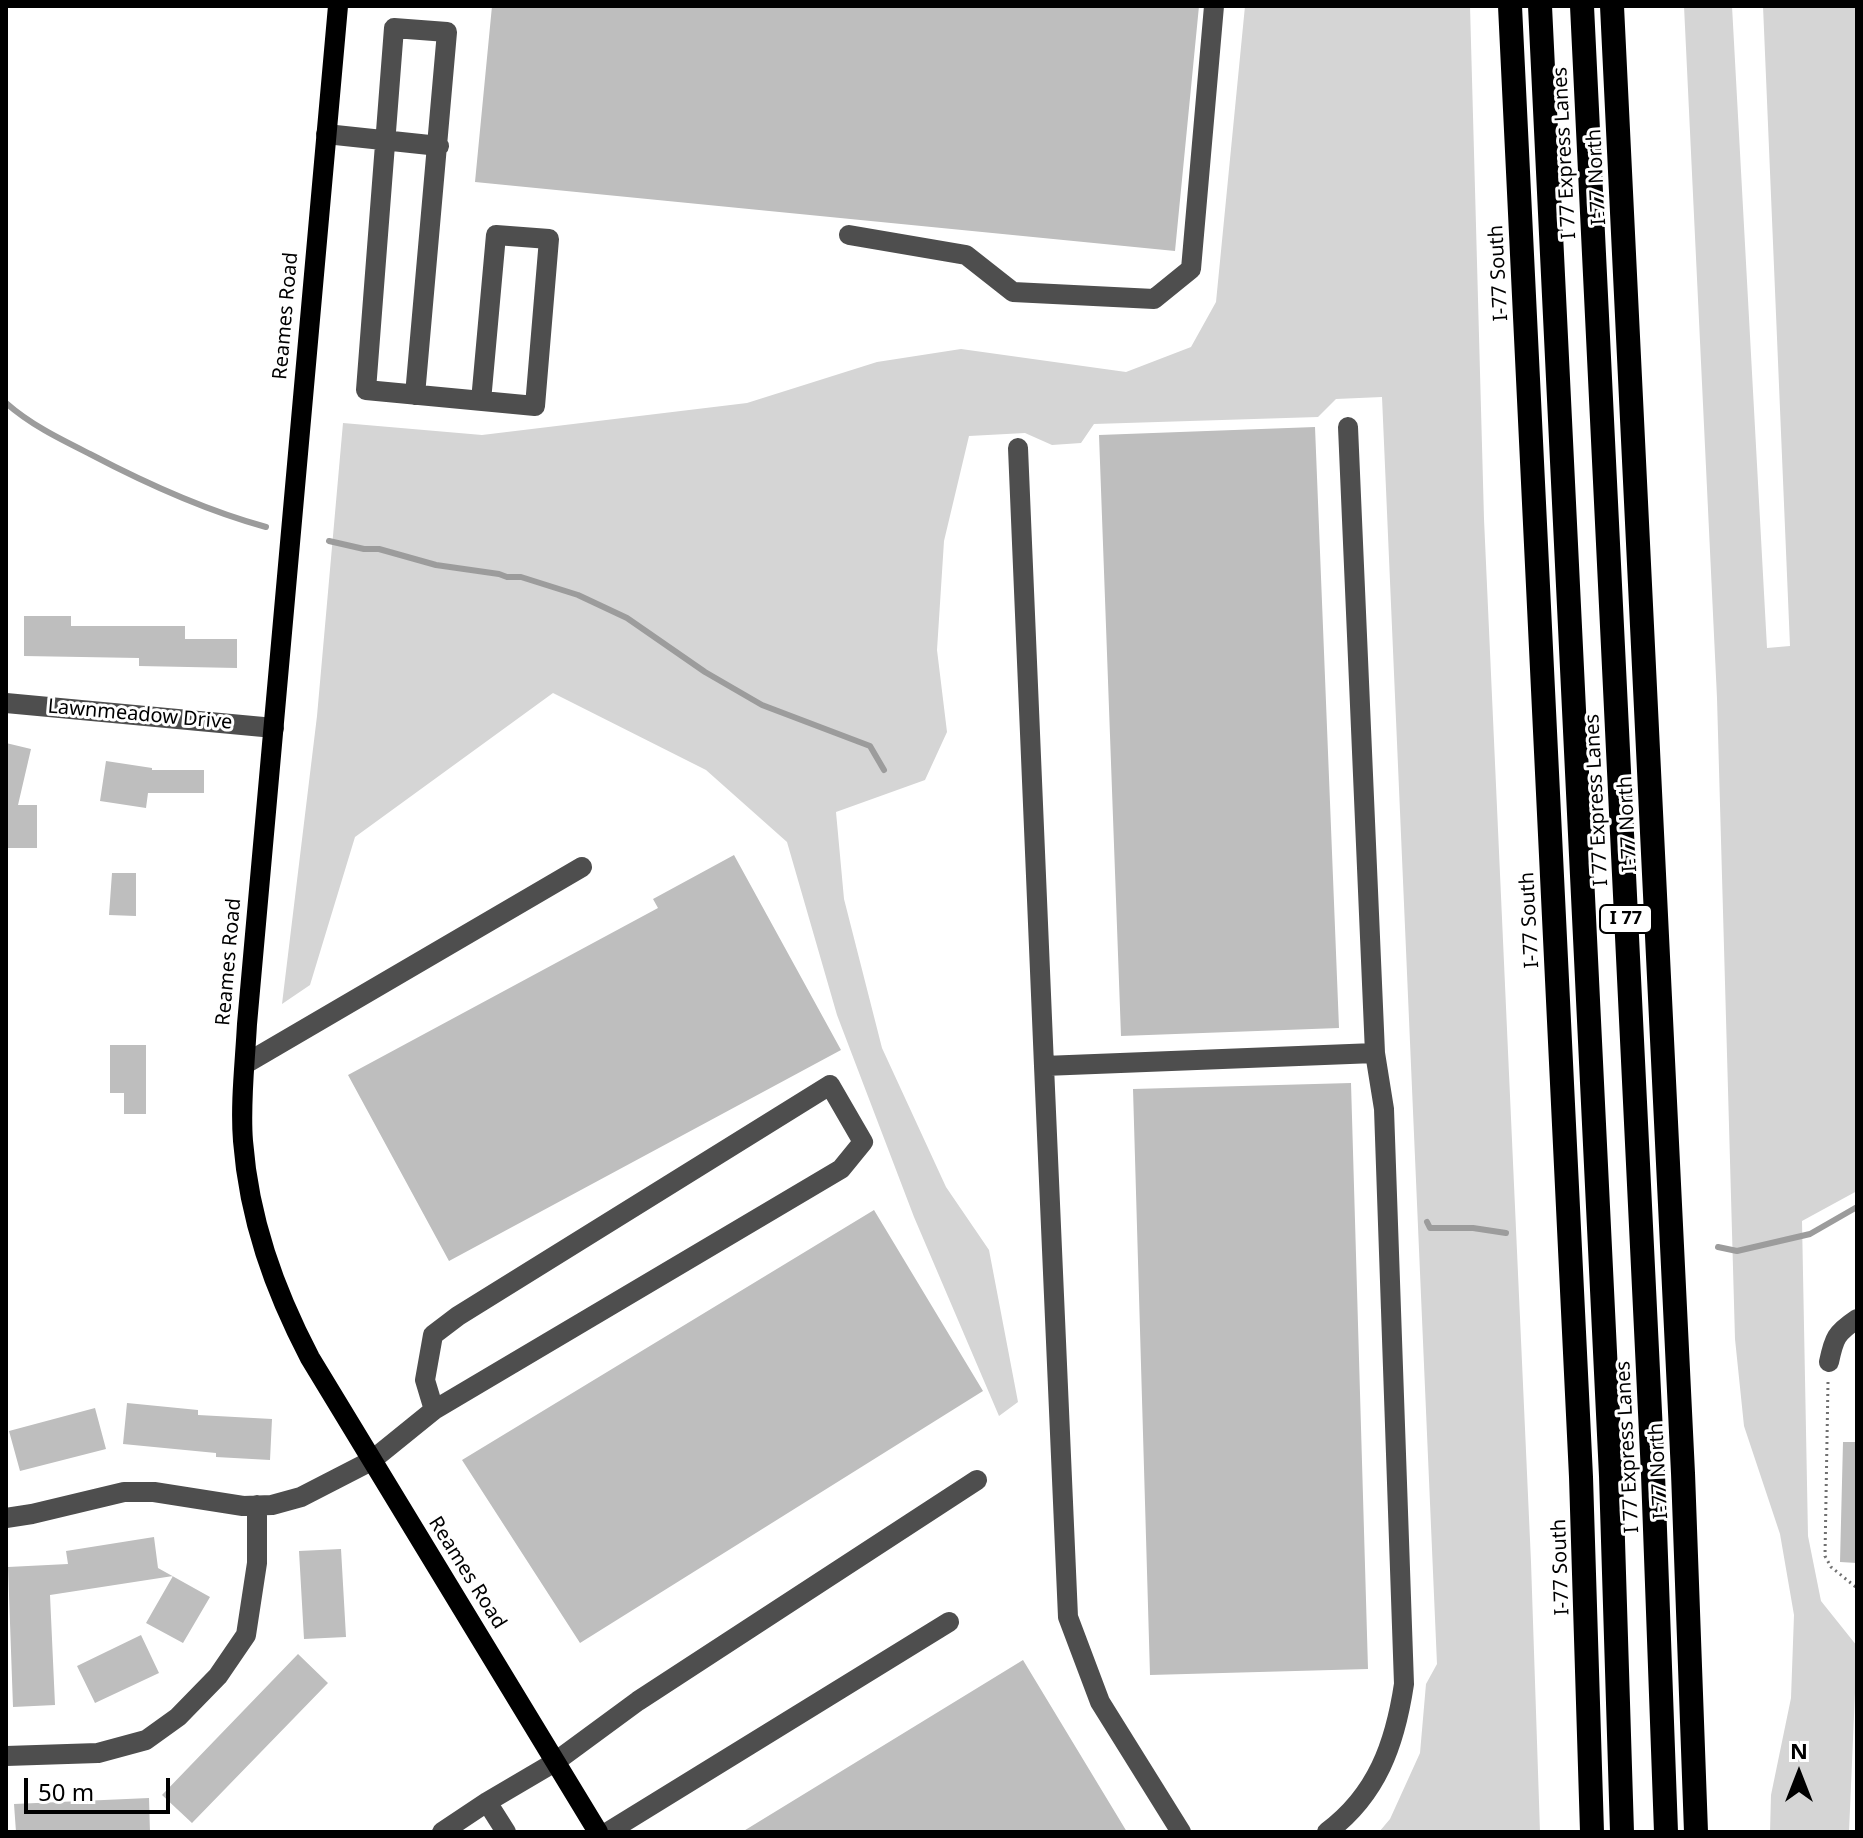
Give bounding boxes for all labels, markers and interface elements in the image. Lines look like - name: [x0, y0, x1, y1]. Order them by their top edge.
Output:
- street label: I 77 Express Lanes: [1549, 66, 1581, 240]
- street label: I-77 North: [1582, 128, 1612, 226]
- street label: I-77 South: [1484, 224, 1514, 322]
- street label: Reames Road: [268, 251, 304, 381]
- street label: Lawnmeadow Drive: [47, 695, 233, 735]
- street label: I 77 Express Lanes: [1581, 713, 1613, 887]
- street label: I-77 North: [1613, 775, 1643, 873]
- street label: I-77 South: [1515, 871, 1545, 969]
- street label: Reames Road: [211, 897, 247, 1027]
- road number: I 77: [1600, 905, 1652, 933]
- street label: I 77 Express Lanes: [1612, 1360, 1644, 1534]
- street label: I-77 North: [1644, 1422, 1674, 1520]
- street label: Reames Road: [423, 1512, 511, 1634]
- street label: I-77 South: [1547, 1518, 1575, 1616]
- north arrow: [1759, 1734, 1839, 1814]
- text: N: [1790, 1735, 1808, 1765]
- scale bar: [28, 1762, 174, 1812]
- text: 50 m: [38, 1775, 94, 1808]

